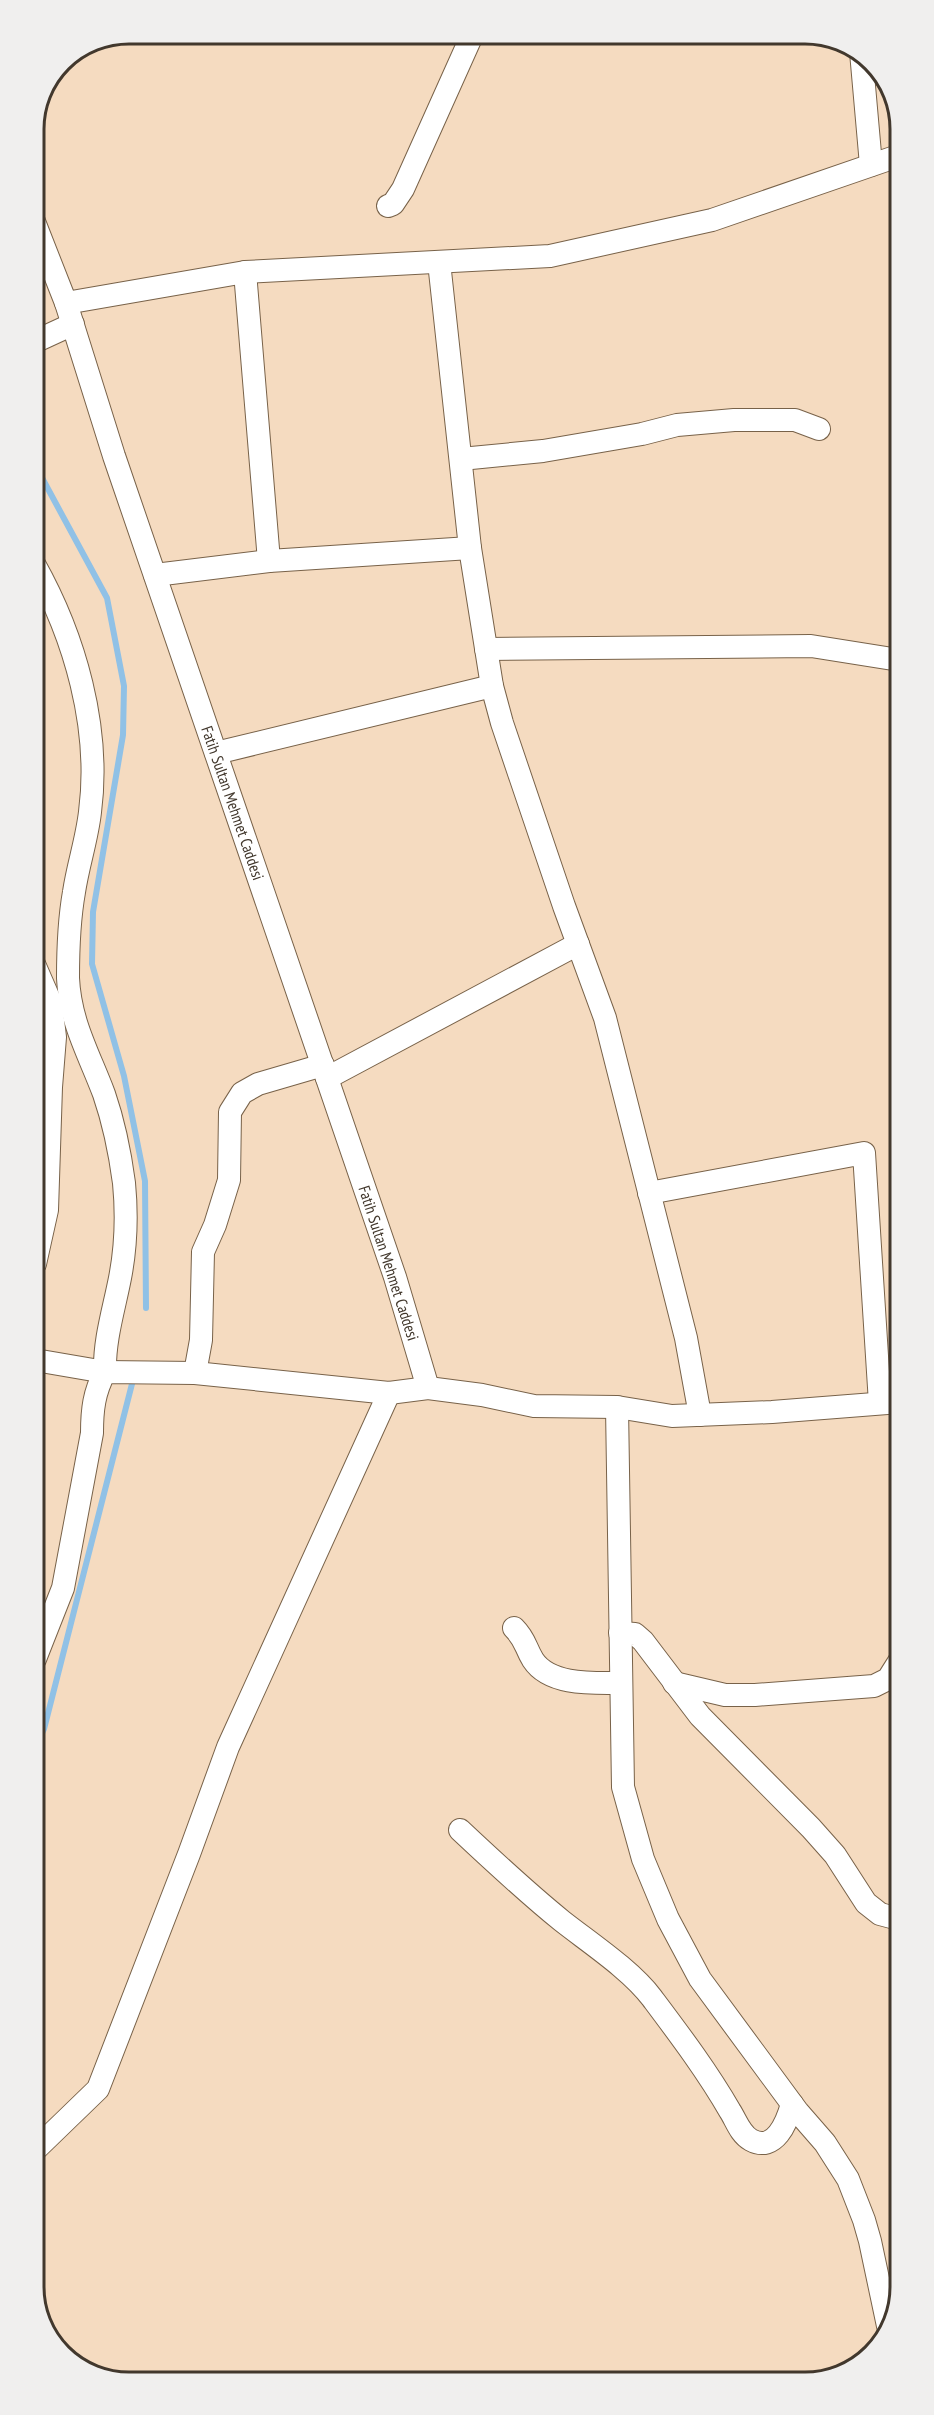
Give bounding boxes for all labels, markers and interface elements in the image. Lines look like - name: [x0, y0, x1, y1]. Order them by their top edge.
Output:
- street label: Fatih Sultan Mehmet Caddesi: [197, 723, 269, 883]
- street label: Fatih Sultan Mehmet Caddesi: [355, 1183, 423, 1343]

